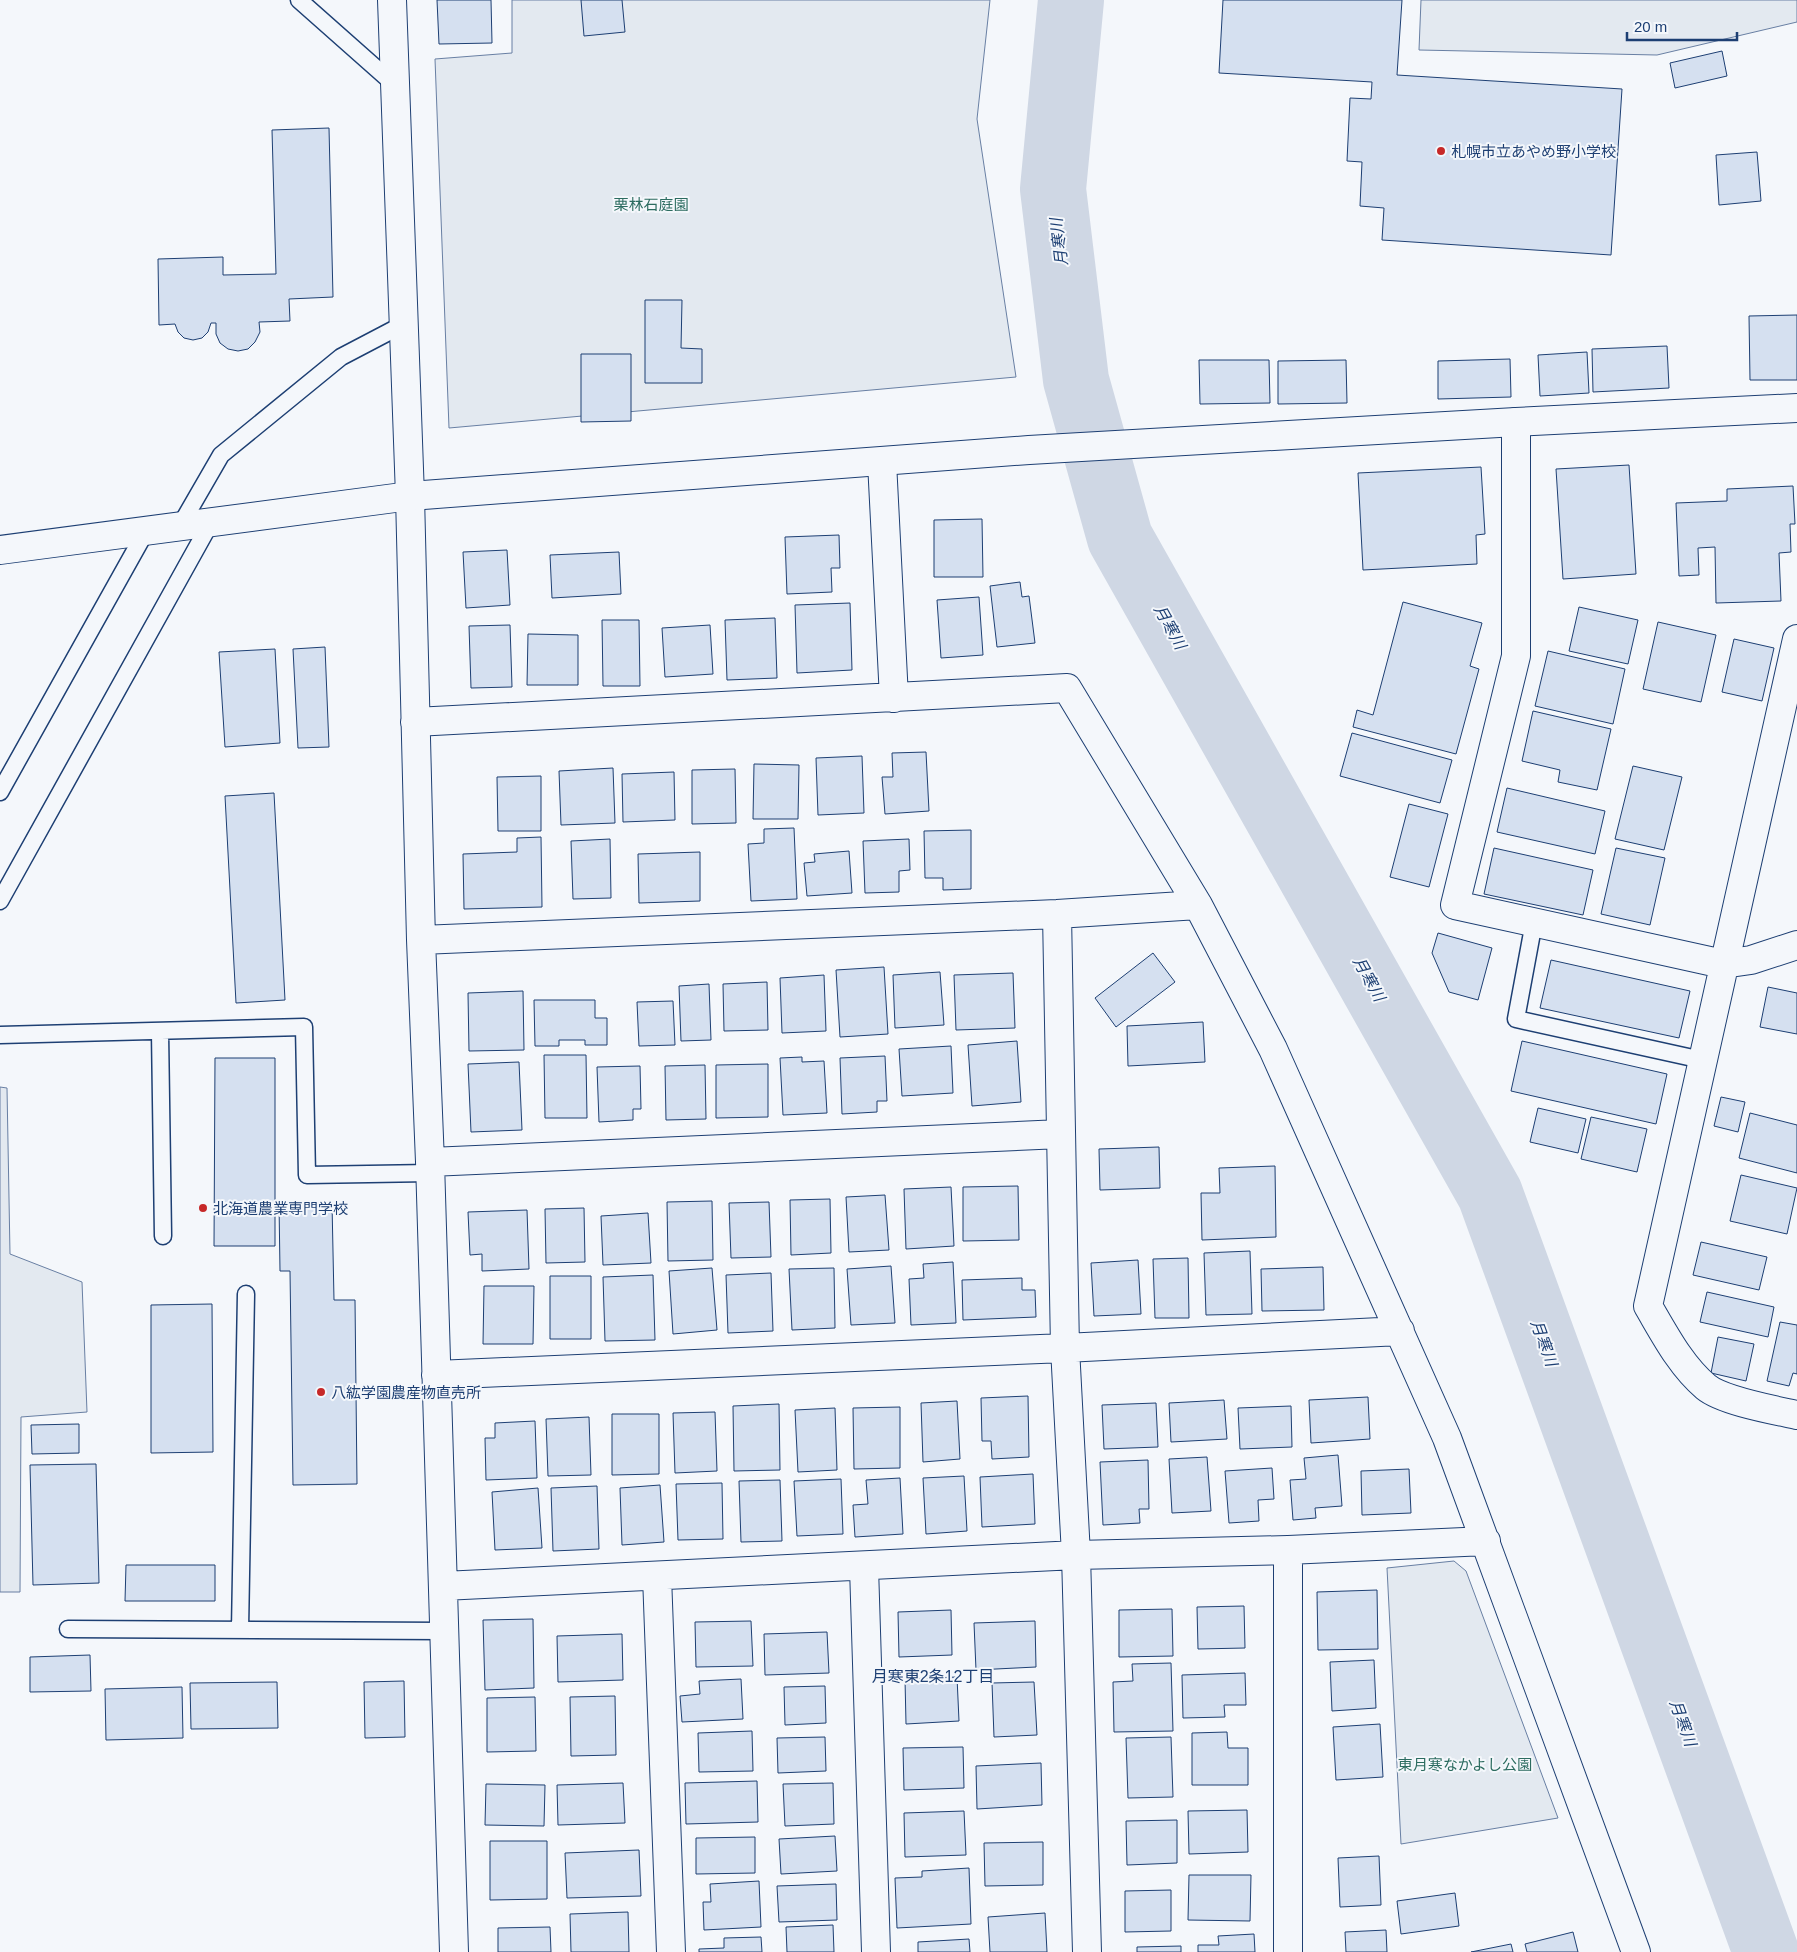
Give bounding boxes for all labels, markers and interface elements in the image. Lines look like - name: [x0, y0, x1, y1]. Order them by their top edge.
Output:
- scale bar: [1627, 10, 1737, 42]
- text: 20 m: [1634, 18, 1667, 35]
- place label: 札幌市立あやめ野小学校: [1451, 143, 1616, 160]
- marker: 札幌市立あやめ野小学校: [1435, 145, 1447, 157]
- park label: 栗林石庭園: [613, 196, 689, 213]
- water label: 月寒川: [1047, 215, 1070, 267]
- water label: 月寒川: [1151, 602, 1190, 654]
- water label: 月寒川: [1350, 954, 1389, 1006]
- place label: 北海道農業専門学校: [213, 1200, 348, 1217]
- marker: 北海道農業専門学校: [197, 1202, 209, 1214]
- water label: 月寒川: [1528, 1318, 1561, 1370]
- place label: 八紘学園農産物直売所: [331, 1384, 481, 1401]
- marker: 八紘学園農産物直売所: [315, 1386, 327, 1398]
- district label: 月寒東2条12丁目: [872, 1668, 994, 1685]
- water label: 月寒川: [1667, 1698, 1700, 1750]
- park label: 東月寒なかよし公園: [1398, 1756, 1532, 1773]

